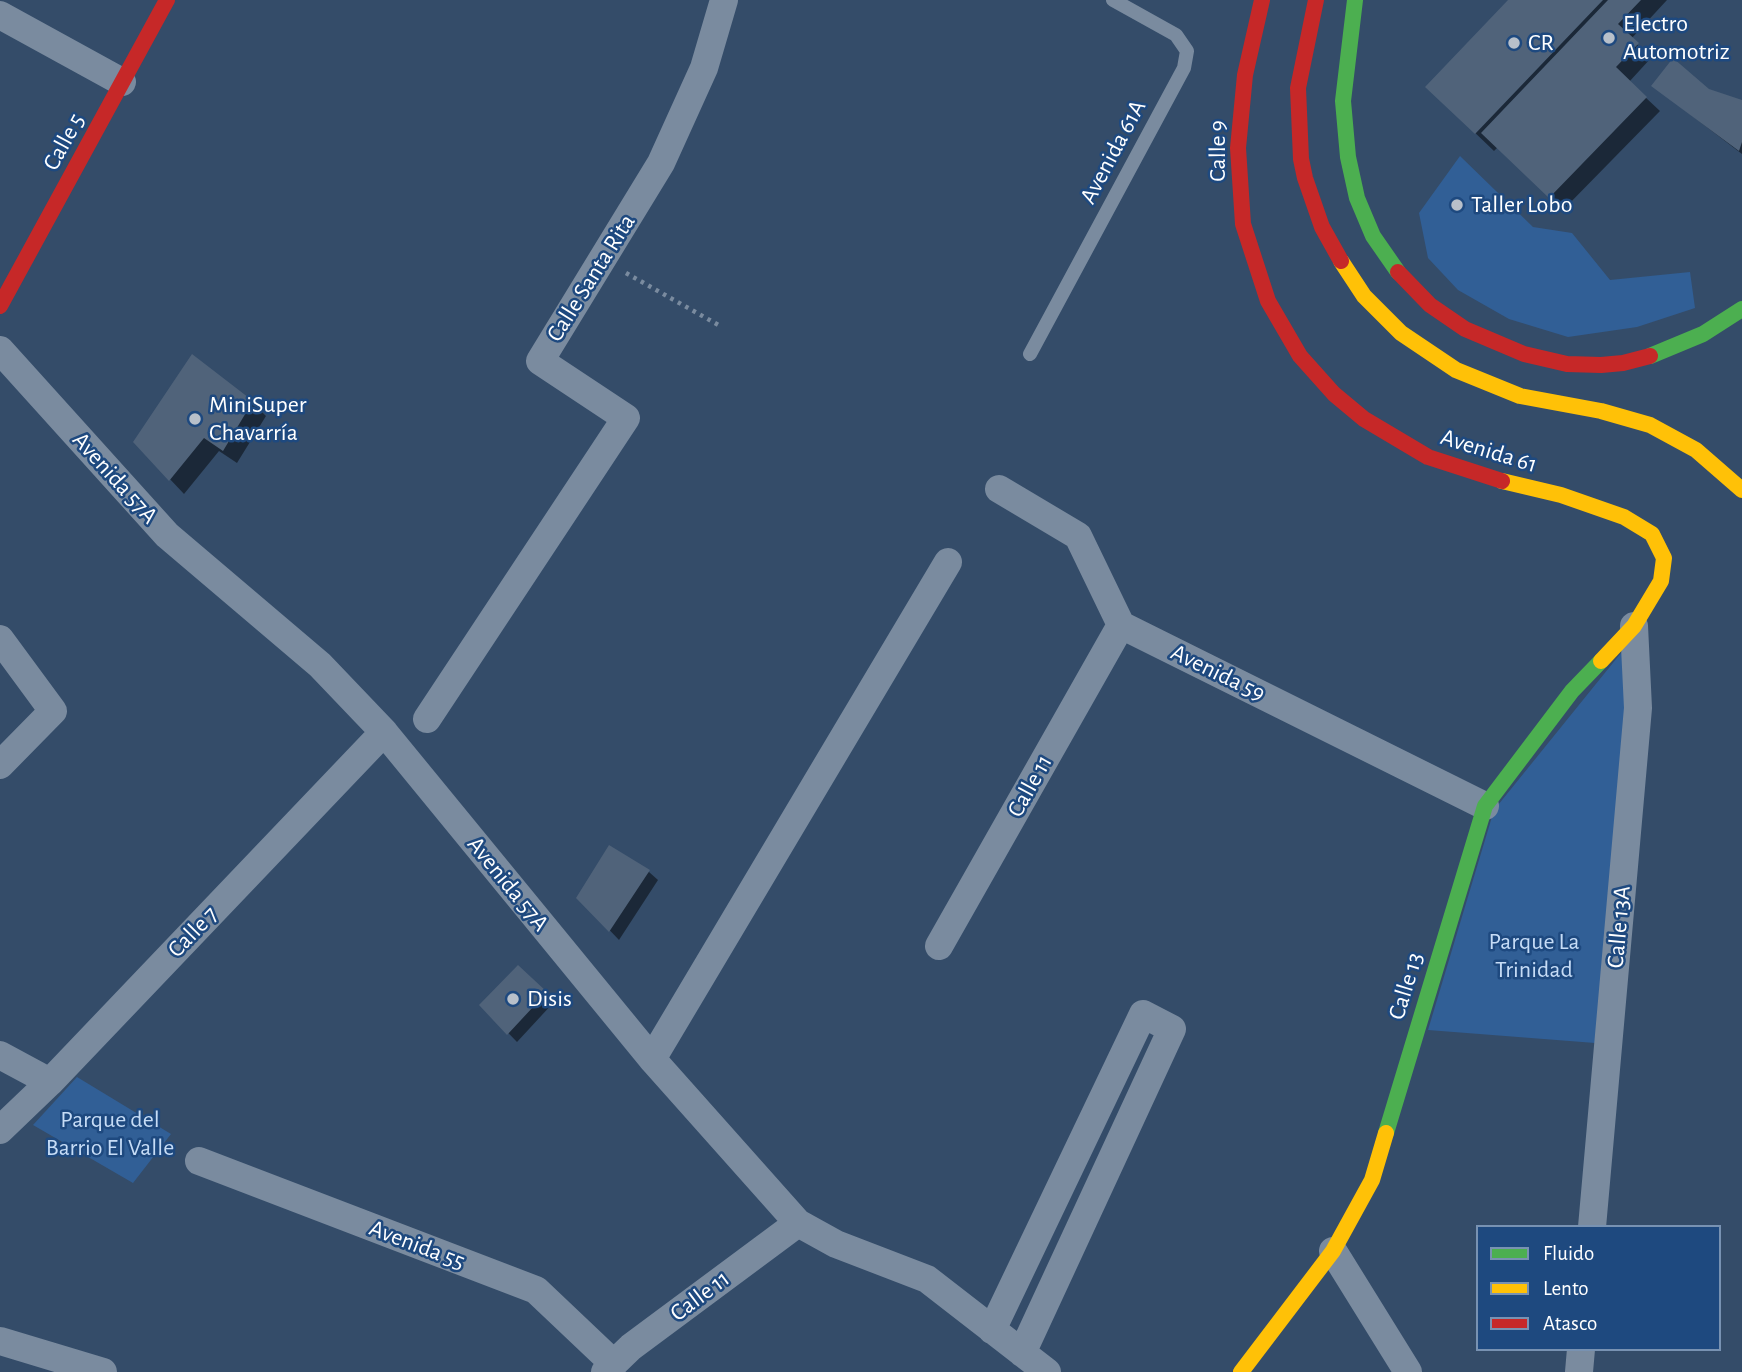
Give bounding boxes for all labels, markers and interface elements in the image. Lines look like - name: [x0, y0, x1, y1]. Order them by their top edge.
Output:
- place label: Electro Automotriz: [1623, 10, 1730, 66]
- place label: CR: [1528, 29, 1554, 57]
- marker: Electro Automotriz: [1601, 30, 1617, 46]
- marker: CR: [1506, 35, 1522, 51]
- street label: Avenida 61A: [1074, 95, 1152, 209]
- street label: Calle 5: [37, 109, 91, 175]
- street label: Calle 9: [1204, 120, 1232, 182]
- place label: Taller Lobo: [1471, 191, 1572, 219]
- marker: Taller Lobo: [1449, 197, 1465, 213]
- street label: Calle Santa Rita: [540, 209, 642, 347]
- place label: MiniSuper Chavarría: [209, 391, 307, 447]
- marker: MiniSuper Chavarría: [187, 411, 203, 427]
- street label: Avenida 61: [1437, 423, 1541, 479]
- street label: Avenida 57A: [66, 426, 164, 530]
- street label: Avenida 59: [1166, 638, 1270, 708]
- street label: Calle 11: [1001, 750, 1059, 822]
- street label: Avenida 57A: [461, 831, 555, 937]
- street label: Calle 13A: [1601, 885, 1637, 969]
- street label: Calle 7: [162, 900, 224, 964]
- park label: Parque La Trinidad: [1489, 928, 1579, 984]
- street label: Calle 13: [1382, 949, 1430, 1023]
- place label: Disis: [527, 985, 572, 1013]
- marker: Disis: [505, 991, 521, 1007]
- park label: Parque del Barrio El Valle: [46, 1106, 174, 1162]
- street label: Avenida 55: [365, 1214, 469, 1276]
- legend: [1476, 1225, 1721, 1351]
- text: Fluido: [1543, 1243, 1594, 1264]
- street label: Calle 11: [665, 1264, 735, 1328]
- text: Lento: [1543, 1278, 1589, 1299]
- text: Atasco: [1543, 1313, 1597, 1334]

